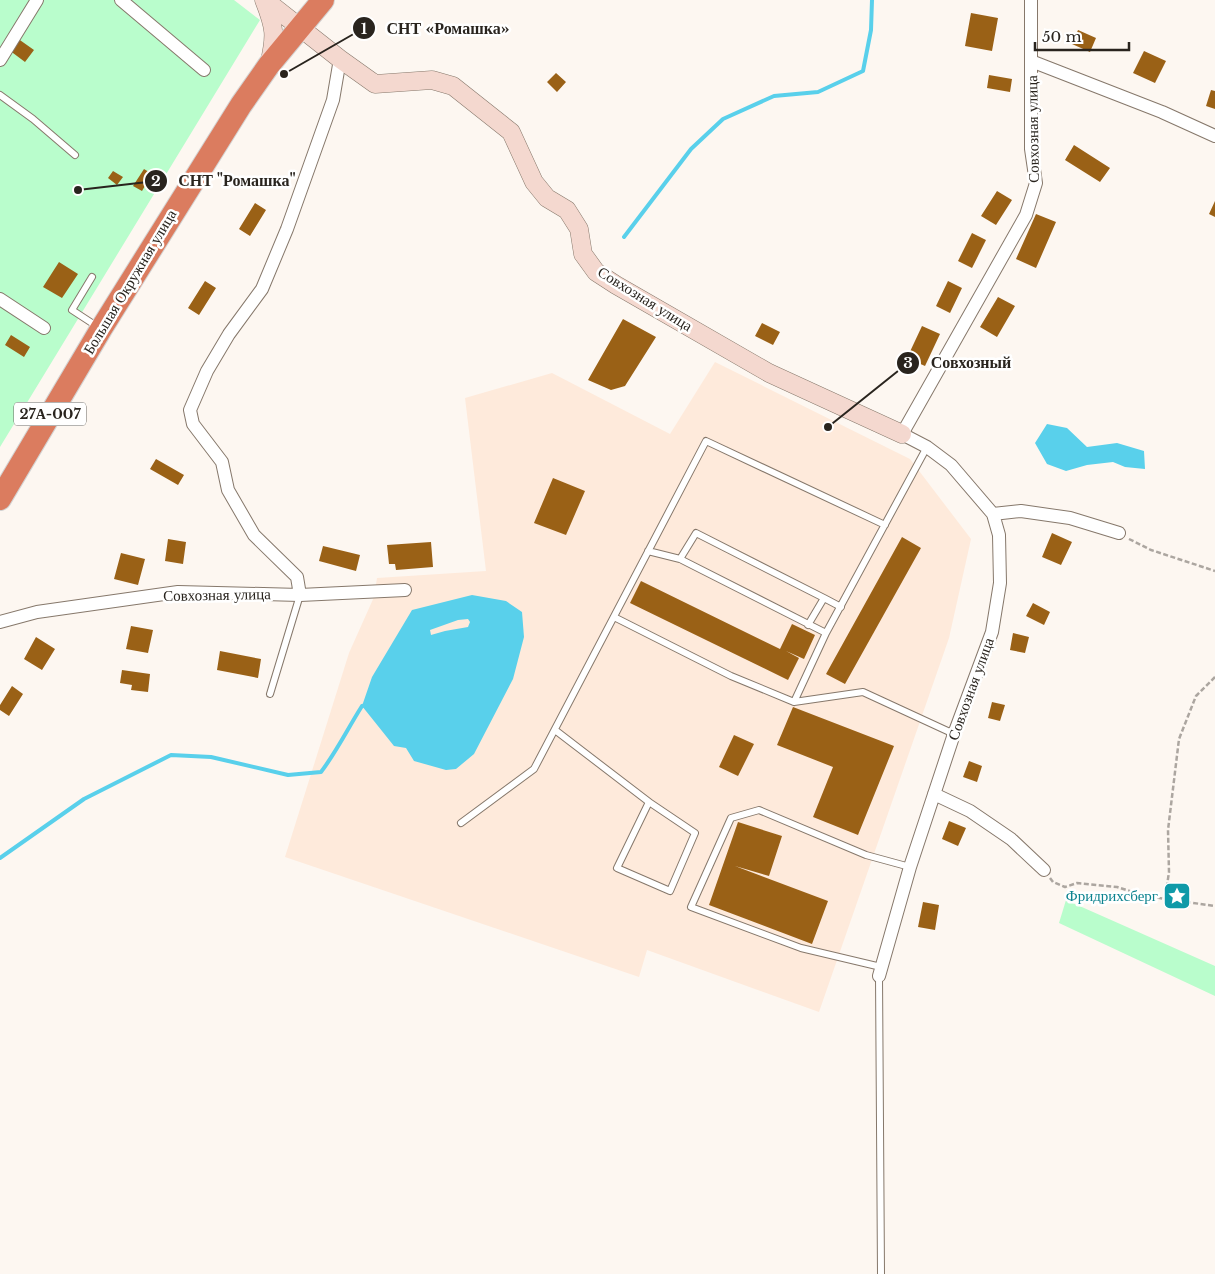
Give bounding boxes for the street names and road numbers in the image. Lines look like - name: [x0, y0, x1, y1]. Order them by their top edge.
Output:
- street label: Совхозная улица: [1022, 75, 1043, 183]
- street label: Большая Окружная улица: [79, 206, 181, 358]
- street label: Совхозная улица: [594, 262, 696, 335]
- road number: 27А-007: [14, 402, 86, 426]
- street label: Совхозная улица: [163, 584, 271, 605]
- street label: Совхозная улица: [943, 635, 998, 743]

